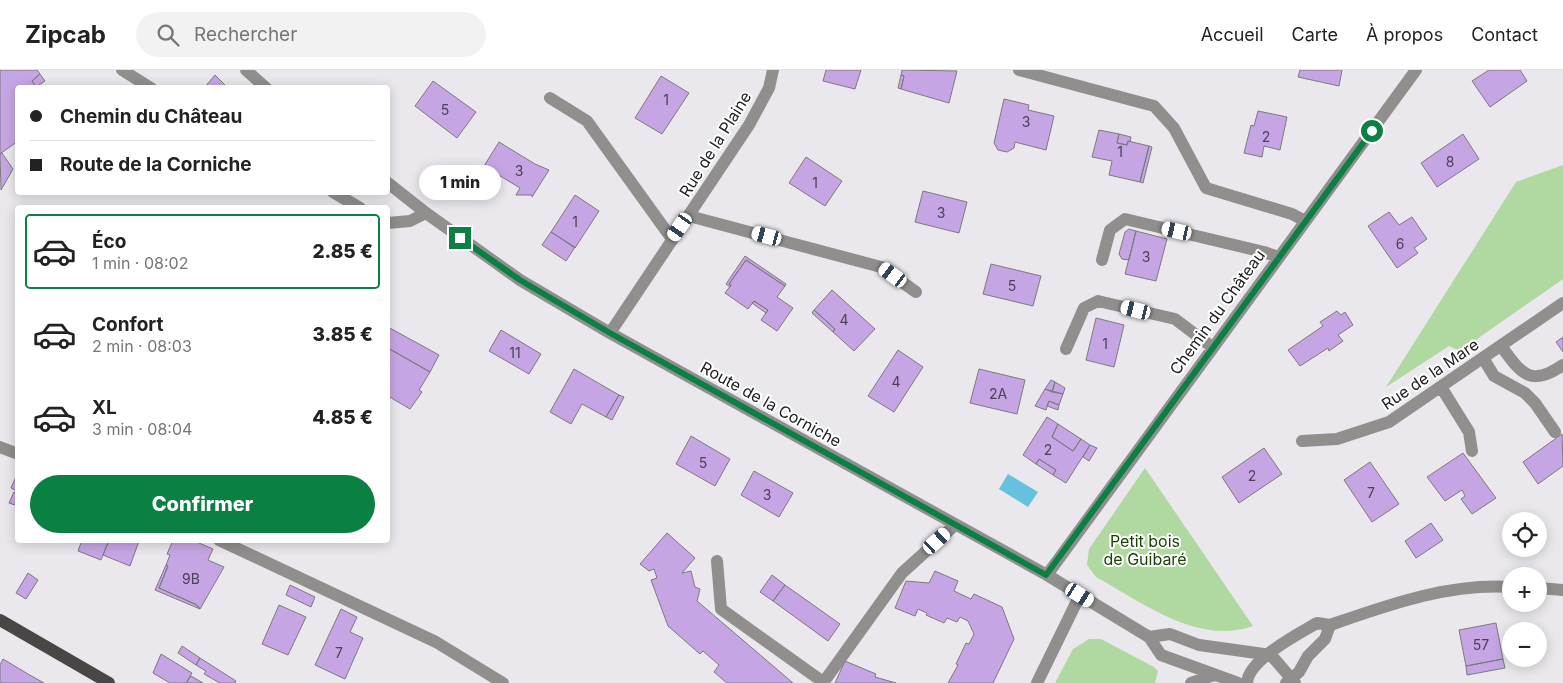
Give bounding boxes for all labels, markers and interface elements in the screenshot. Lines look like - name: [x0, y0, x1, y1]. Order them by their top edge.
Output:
- search box: [136, 12, 486, 57]
- text: Zipcab: [25, 20, 106, 49]
- icon: search: [154, 21, 182, 49]
- text: Rechercher: [194, 23, 297, 46]
- text: Accueil: [1201, 24, 1264, 45]
- text: Carte: [1292, 24, 1338, 45]
- text: À propos: [1366, 24, 1443, 45]
- text: Contact: [1471, 24, 1538, 45]
- street label: Rue de la Plaine: [675, 88, 755, 200]
- house number: 1: [663, 91, 669, 108]
- house number: 5: [441, 101, 449, 118]
- text: Chemin du Château: [60, 105, 242, 128]
- house number: 3: [1022, 113, 1030, 130]
- route start: [1361, 120, 1383, 142]
- house number: 2: [1262, 128, 1270, 145]
- house number: 1: [1117, 143, 1123, 160]
- text: Route de la Corniche: [60, 153, 252, 176]
- house number: 8: [1446, 153, 1454, 170]
- house number: 3: [515, 162, 523, 179]
- callout: 1 min: [419, 166, 501, 200]
- text: 1 min: [440, 172, 480, 192]
- house number: 1: [812, 174, 818, 191]
- house number: 3: [937, 204, 945, 221]
- car: [665, 210, 694, 244]
- house number: 1: [572, 213, 578, 230]
- car: [1160, 220, 1193, 242]
- car: [750, 225, 783, 247]
- route end: [449, 227, 471, 249]
- icon: car: [32, 229, 77, 274]
- text: Éco: [92, 230, 126, 253]
- house number: 6: [1396, 235, 1404, 252]
- text: 2.85 €: [312, 240, 373, 263]
- street label: Chemin du Château: [1165, 246, 1269, 378]
- house number: 3: [1142, 248, 1150, 265]
- text: 1 min · 08:02: [92, 253, 188, 273]
- car: [876, 260, 909, 290]
- house number: 5: [1008, 277, 1016, 294]
- car: [1119, 299, 1152, 321]
- house number: 4: [839, 311, 849, 328]
- icon: car: [32, 312, 77, 357]
- text: Confort: [92, 313, 163, 336]
- text: 3.85 €: [312, 323, 373, 346]
- street label: Rue de la Mare: [1378, 334, 1482, 414]
- house number: 1: [1102, 335, 1108, 352]
- text: 2 min · 08:03: [92, 336, 192, 356]
- house number: 11: [509, 344, 521, 361]
- street label: Route de la Corniche: [697, 357, 845, 451]
- house number: 4: [891, 373, 901, 390]
- house number: 2A: [989, 385, 1007, 402]
- icon: car: [32, 395, 77, 440]
- text: XL: [92, 396, 117, 419]
- text: 4.85 €: [312, 406, 373, 429]
- text: 3 min · 08:04: [92, 419, 192, 439]
- house number: 2: [1044, 441, 1052, 458]
- house number: 5: [699, 454, 707, 471]
- house number: 2: [1248, 467, 1256, 484]
- button: Confirmer: [30, 475, 375, 533]
- house number: 7: [1367, 484, 1375, 501]
- house number: 3: [763, 486, 771, 503]
- map controls: [1502, 512, 1547, 667]
- button: locate: [1502, 512, 1547, 557]
- car: [920, 525, 953, 557]
- park label: Petit bois de Guibaré: [1104, 531, 1186, 569]
- button: +: [1502, 567, 1547, 612]
- house number: 9B: [182, 570, 200, 587]
- car: [1063, 581, 1096, 609]
- button: −: [1502, 622, 1547, 667]
- house number: 57: [1473, 636, 1489, 653]
- house number: 7: [335, 644, 343, 661]

